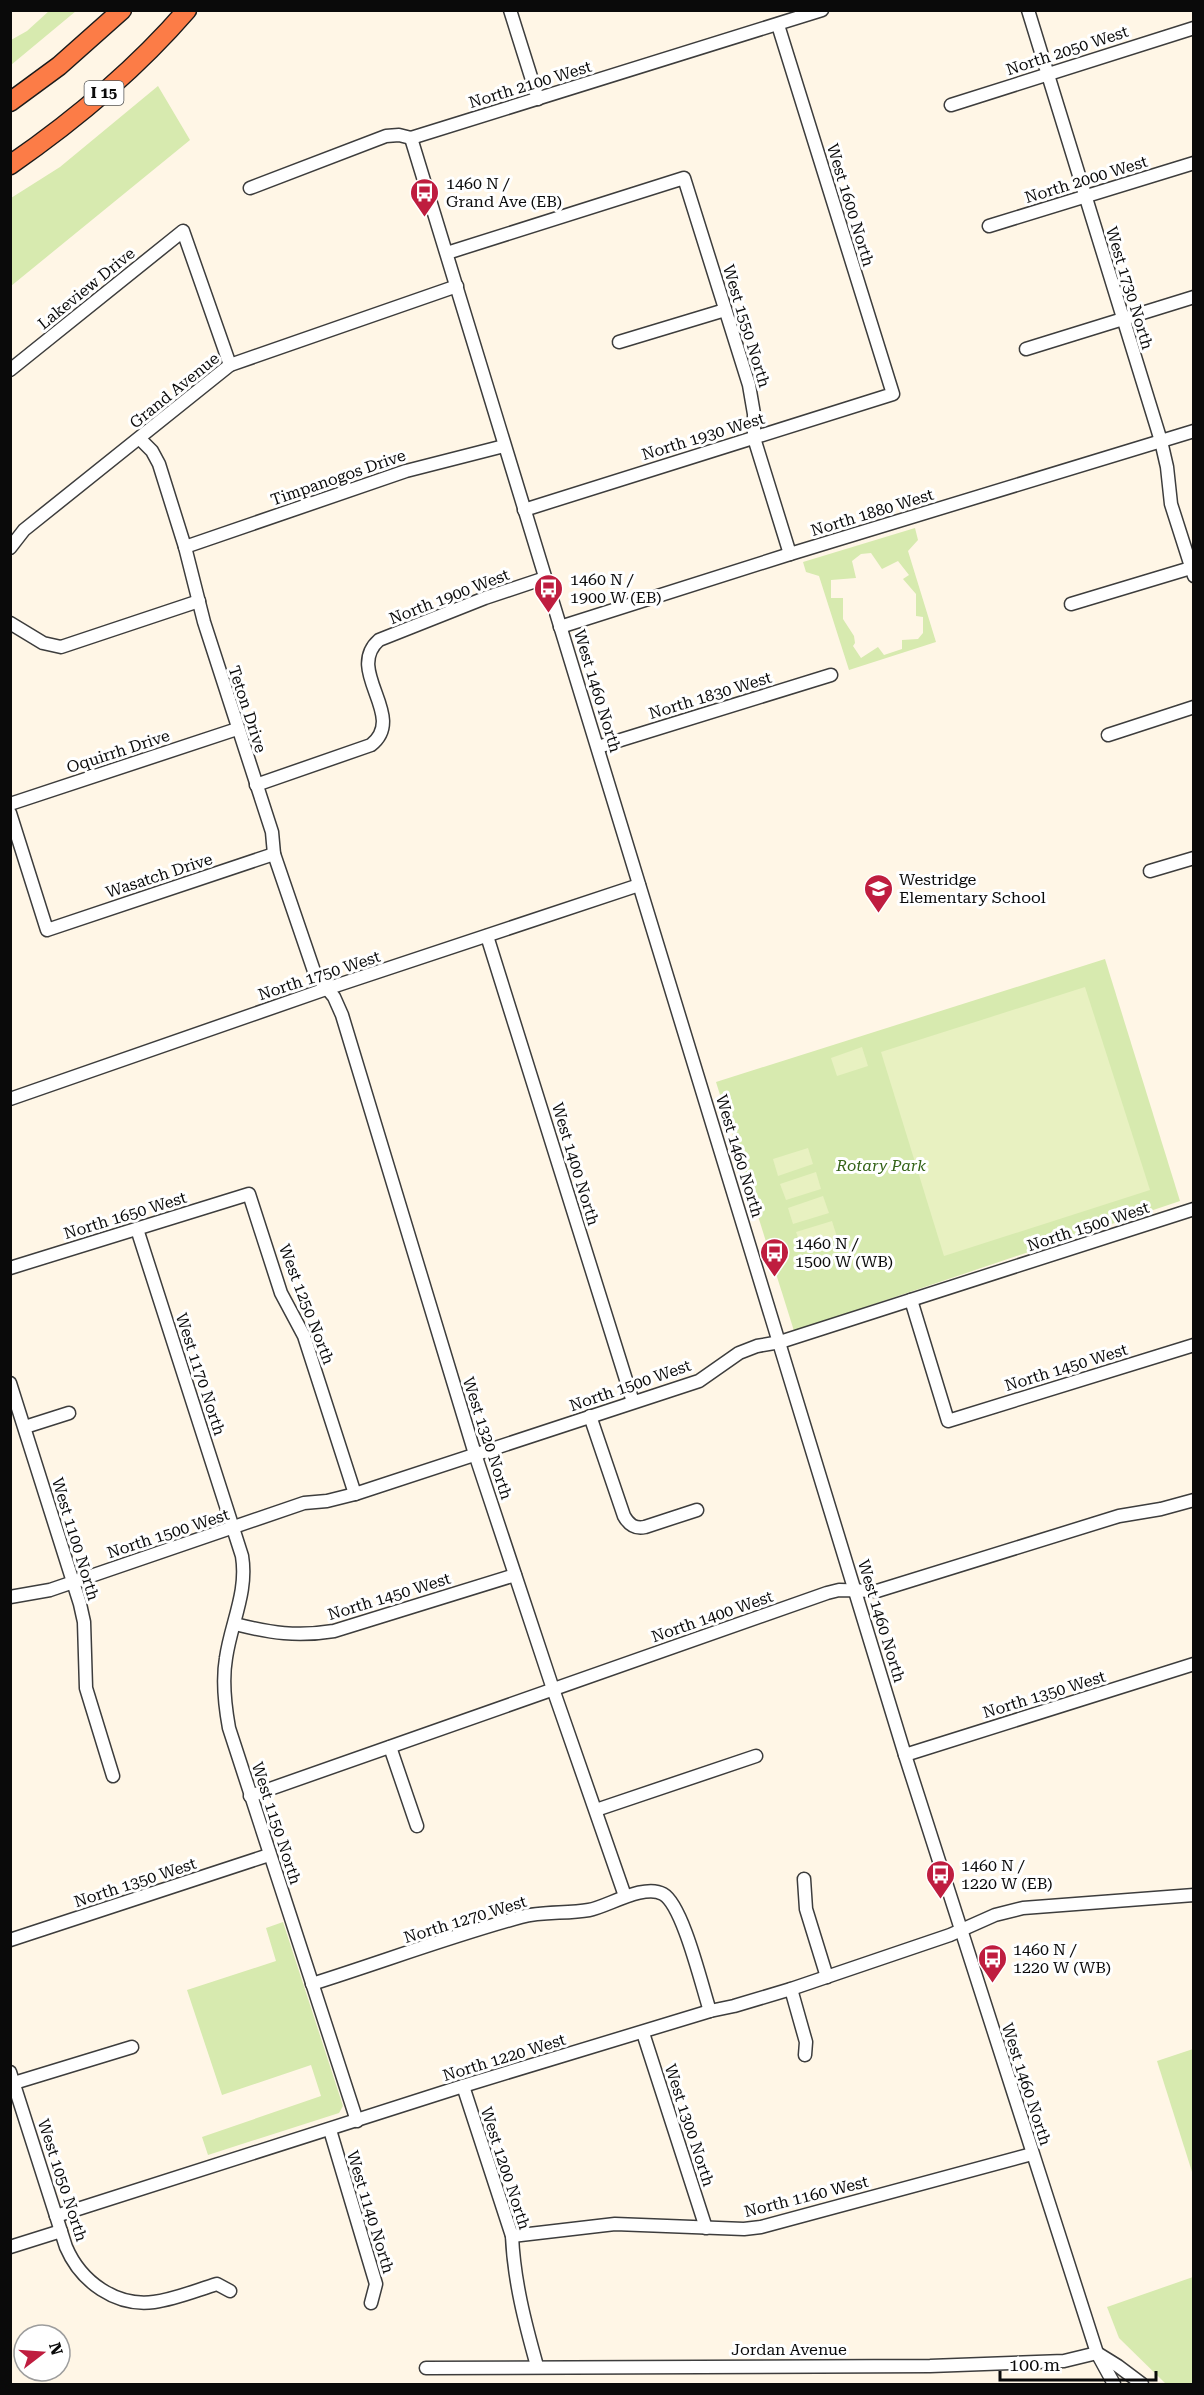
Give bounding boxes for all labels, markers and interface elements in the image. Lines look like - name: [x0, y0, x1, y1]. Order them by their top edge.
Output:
- street label: North 2050 West: [1004, 22, 1131, 79]
- street label: North 2100 West: [466, 57, 594, 112]
- road number: I 15: [84, 81, 124, 105]
- street label: West 1600 North: [823, 141, 878, 269]
- street label: North 2000 West: [1022, 152, 1150, 207]
- place label: 1460 N / Grand Ave (EB): [446, 174, 562, 211]
- bus stop icon: 1460 N / Grand Ave (EB): [409, 176, 441, 218]
- street label: West 1730 North: [1102, 224, 1157, 352]
- street label: Lakeview Drive: [34, 243, 139, 333]
- street label: West 1550 North: [719, 262, 774, 390]
- street label: Grand Avenue: [126, 348, 223, 432]
- street label: North 1930 West: [639, 409, 767, 464]
- street label: Timpanogos Drive: [268, 445, 408, 509]
- street label: North 1880 West: [808, 485, 936, 540]
- street label: North 1900 West: [386, 565, 512, 628]
- place label: 1460 N / 1900 W (EB): [570, 570, 661, 607]
- bus stop icon: 1460 N / 1900 W (EB): [533, 572, 565, 614]
- street label: West 1460 North: [570, 627, 625, 755]
- street label: Teton Drive: [225, 663, 271, 755]
- street label: North 1830 West: [646, 668, 774, 723]
- street label: Oquirrh Drive: [64, 726, 172, 777]
- street label: Wasatch Drive: [103, 849, 215, 902]
- place label: Westridge Elementary School: [899, 870, 1046, 907]
- school or university icon: Westridge Elementary School: [862, 872, 894, 914]
- street label: North 1750 West: [256, 947, 383, 1004]
- street label: West 1460 North: [712, 1092, 767, 1220]
- street label: West 1400 North: [548, 1100, 603, 1228]
- park label: Rotary Park: [835, 1156, 926, 1175]
- street label: North 1650 West: [61, 1188, 189, 1243]
- street label: North 1500 West: [1025, 1198, 1152, 1255]
- place label: 1460 N / 1500 W (WB): [795, 1234, 893, 1271]
- bus stop icon: 1460 N / 1500 W (WB): [758, 1236, 790, 1278]
- street label: West 1250 North: [275, 1241, 338, 1367]
- street label: West 1170 North: [172, 1311, 229, 1438]
- street label: North 1450 West: [1002, 1340, 1130, 1395]
- street label: North 1500 West: [567, 1356, 694, 1415]
- street label: West 1320 North: [459, 1375, 516, 1502]
- street label: West 1100 North: [48, 1475, 103, 1603]
- street label: North 1500 West: [105, 1505, 232, 1562]
- street label: West 1460 North: [854, 1557, 909, 1685]
- street label: North 1450 West: [325, 1569, 453, 1624]
- street label: North 1400 West: [649, 1587, 776, 1646]
- street label: North 1350 West: [980, 1667, 1108, 1722]
- street label: West 1150 North: [248, 1760, 305, 1887]
- street label: North 1350 West: [72, 1854, 199, 1911]
- place label: 1460 N / 1220 W (EB): [961, 1856, 1052, 1893]
- bus stop icon: 1460 N / 1220 W (EB): [924, 1858, 956, 1900]
- street label: North 1270 West: [401, 1892, 529, 1947]
- place label: 1460 N / 1220 W (WB): [1013, 1940, 1111, 1977]
- bus stop icon: 1460 N / 1220 W (WB): [976, 1942, 1008, 1984]
- street label: West 1460 North: [998, 2021, 1055, 2148]
- street label: North 1220 West: [440, 2030, 568, 2085]
- street label: West 1300 North: [661, 2062, 718, 2189]
- street label: West 1200 North: [477, 2105, 534, 2232]
- street label: West 1050 North: [34, 2117, 91, 2244]
- street label: West 1140 North: [343, 2148, 398, 2276]
- street label: North 1160 West: [742, 2172, 870, 2221]
- north arrow: [12, 2323, 72, 2383]
- text: N: [45, 2340, 67, 2357]
- street label: Jordan Avenue: [731, 2340, 847, 2359]
- scale bar: [1000, 2344, 1156, 2382]
- text: 100 m: [1009, 2354, 1060, 2375]

